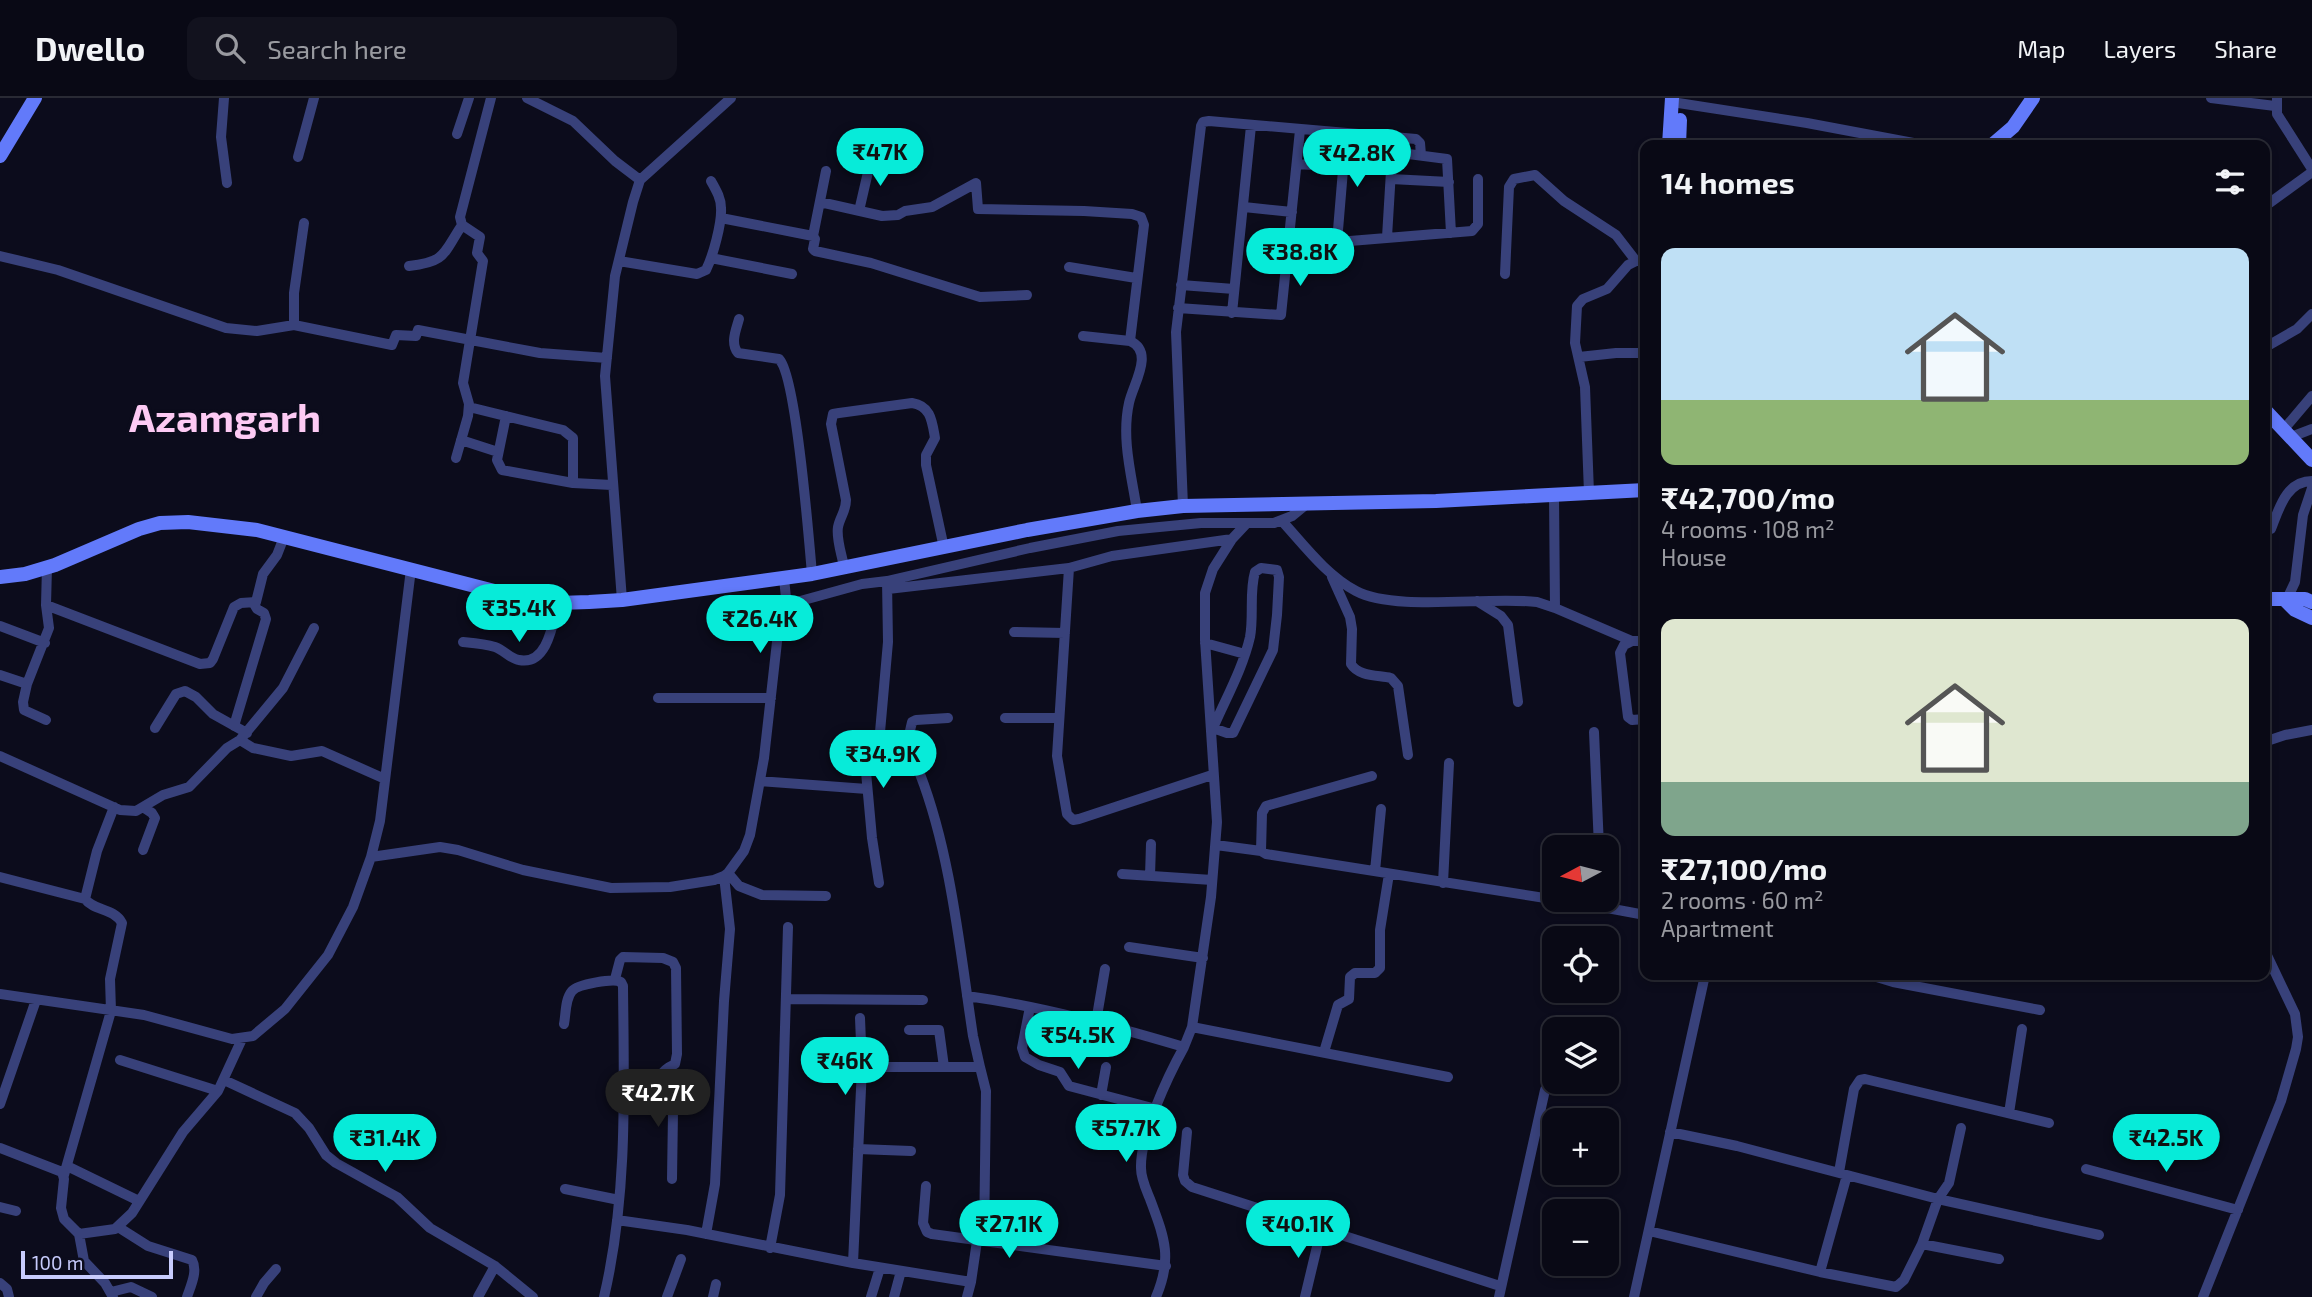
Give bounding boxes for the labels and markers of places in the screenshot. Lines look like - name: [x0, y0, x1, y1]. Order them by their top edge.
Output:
- pin: ₹47K: [839, 129, 921, 188]
- pin: ₹42.8K: [1300, 130, 1414, 189]
- pin: ₹38.8K: [1243, 228, 1357, 288]
- pin: ₹35.4K: [462, 584, 576, 644]
- pin: ₹26.4K: [703, 596, 817, 655]
- pin: ₹34.9K: [826, 730, 940, 790]
- pin: ₹54.5K: [1021, 1012, 1135, 1071]
- pin: ₹46K: [804, 1038, 886, 1097]
- pin: ₹42.7K: [601, 1070, 715, 1129]
- pin: ₹57.7K: [1069, 1104, 1183, 1164]
- pin: ₹31.4K: [328, 1114, 442, 1174]
- pin: ₹42.5K: [2109, 1114, 2223, 1174]
- pin: ₹27.1K: [952, 1200, 1066, 1260]
- pin: ₹40.1K: [1241, 1200, 1355, 1260]

